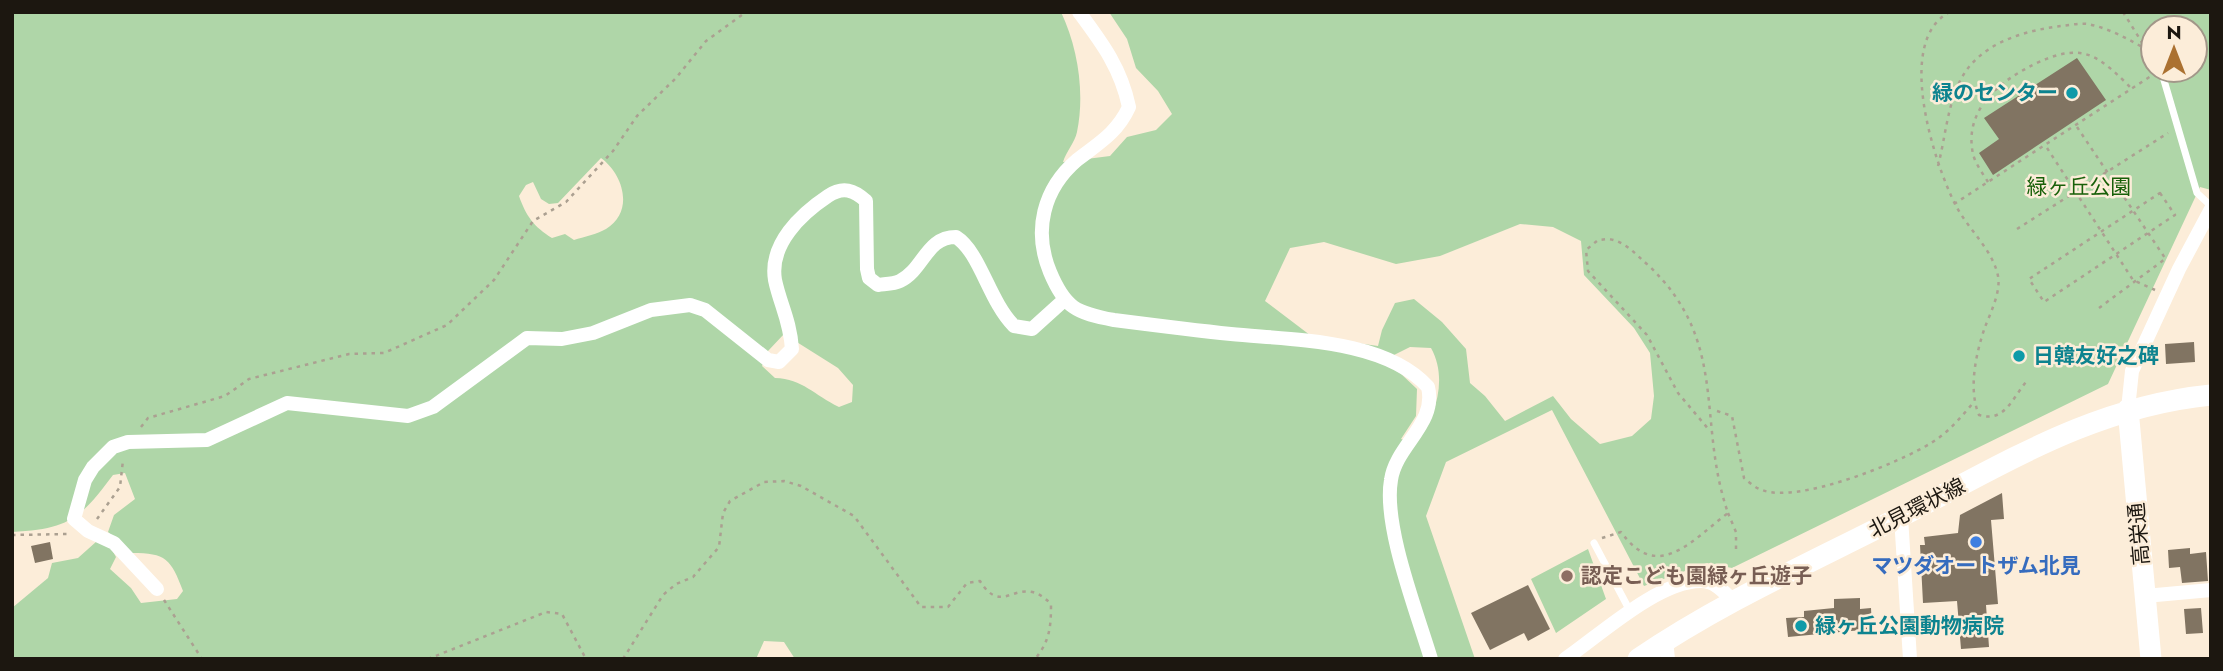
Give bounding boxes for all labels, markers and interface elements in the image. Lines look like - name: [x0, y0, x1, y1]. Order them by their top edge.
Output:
- north arrow: [2139, 14, 2209, 84]
- text: N: [2166, 19, 2182, 46]
- place label: 緑のセンター: [1932, 78, 2058, 108]
- marker: 緑のセンター: [2064, 85, 2080, 101]
- park label: 緑ヶ丘公園: [2027, 172, 2132, 202]
- place label: 日韓友好之碑: [2033, 341, 2159, 371]
- marker: 日韓友好之碑: [2011, 348, 2027, 364]
- street label: 北見環状線: [1863, 471, 1971, 545]
- street label: 高栄通: [2121, 501, 2157, 567]
- marker: マツダオートザム北見: [1968, 534, 1984, 550]
- place label: マツダオートザム北見: [1871, 551, 2081, 581]
- place label: 認定こども園緑ヶ丘遊子: [1581, 561, 1812, 591]
- marker: 認定こども園緑ヶ丘遊子: [1559, 568, 1575, 584]
- place label: 緑ヶ丘公園動物病院: [1815, 611, 2004, 641]
- marker: 緑ヶ丘公園動物病院: [1793, 618, 1809, 634]

